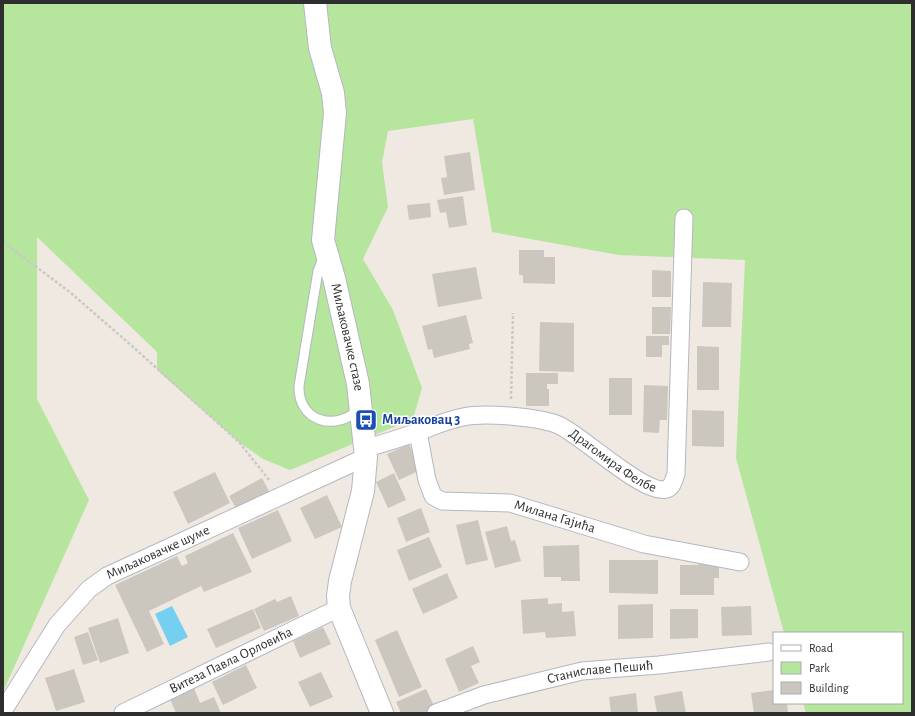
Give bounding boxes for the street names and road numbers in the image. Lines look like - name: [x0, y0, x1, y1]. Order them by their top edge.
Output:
- street label: Миљаковачке стазе: [328, 282, 366, 392]
- street label: Драгомира Фелбе: [567, 426, 658, 495]
- street label: Милана Гајића: [512, 498, 597, 536]
- street label: Миљаковачке шуме: [104, 523, 212, 582]
- street label: Витеза Павла Орловића: [167, 625, 295, 696]
- street label: Станиславе Пешић: [546, 658, 654, 686]

